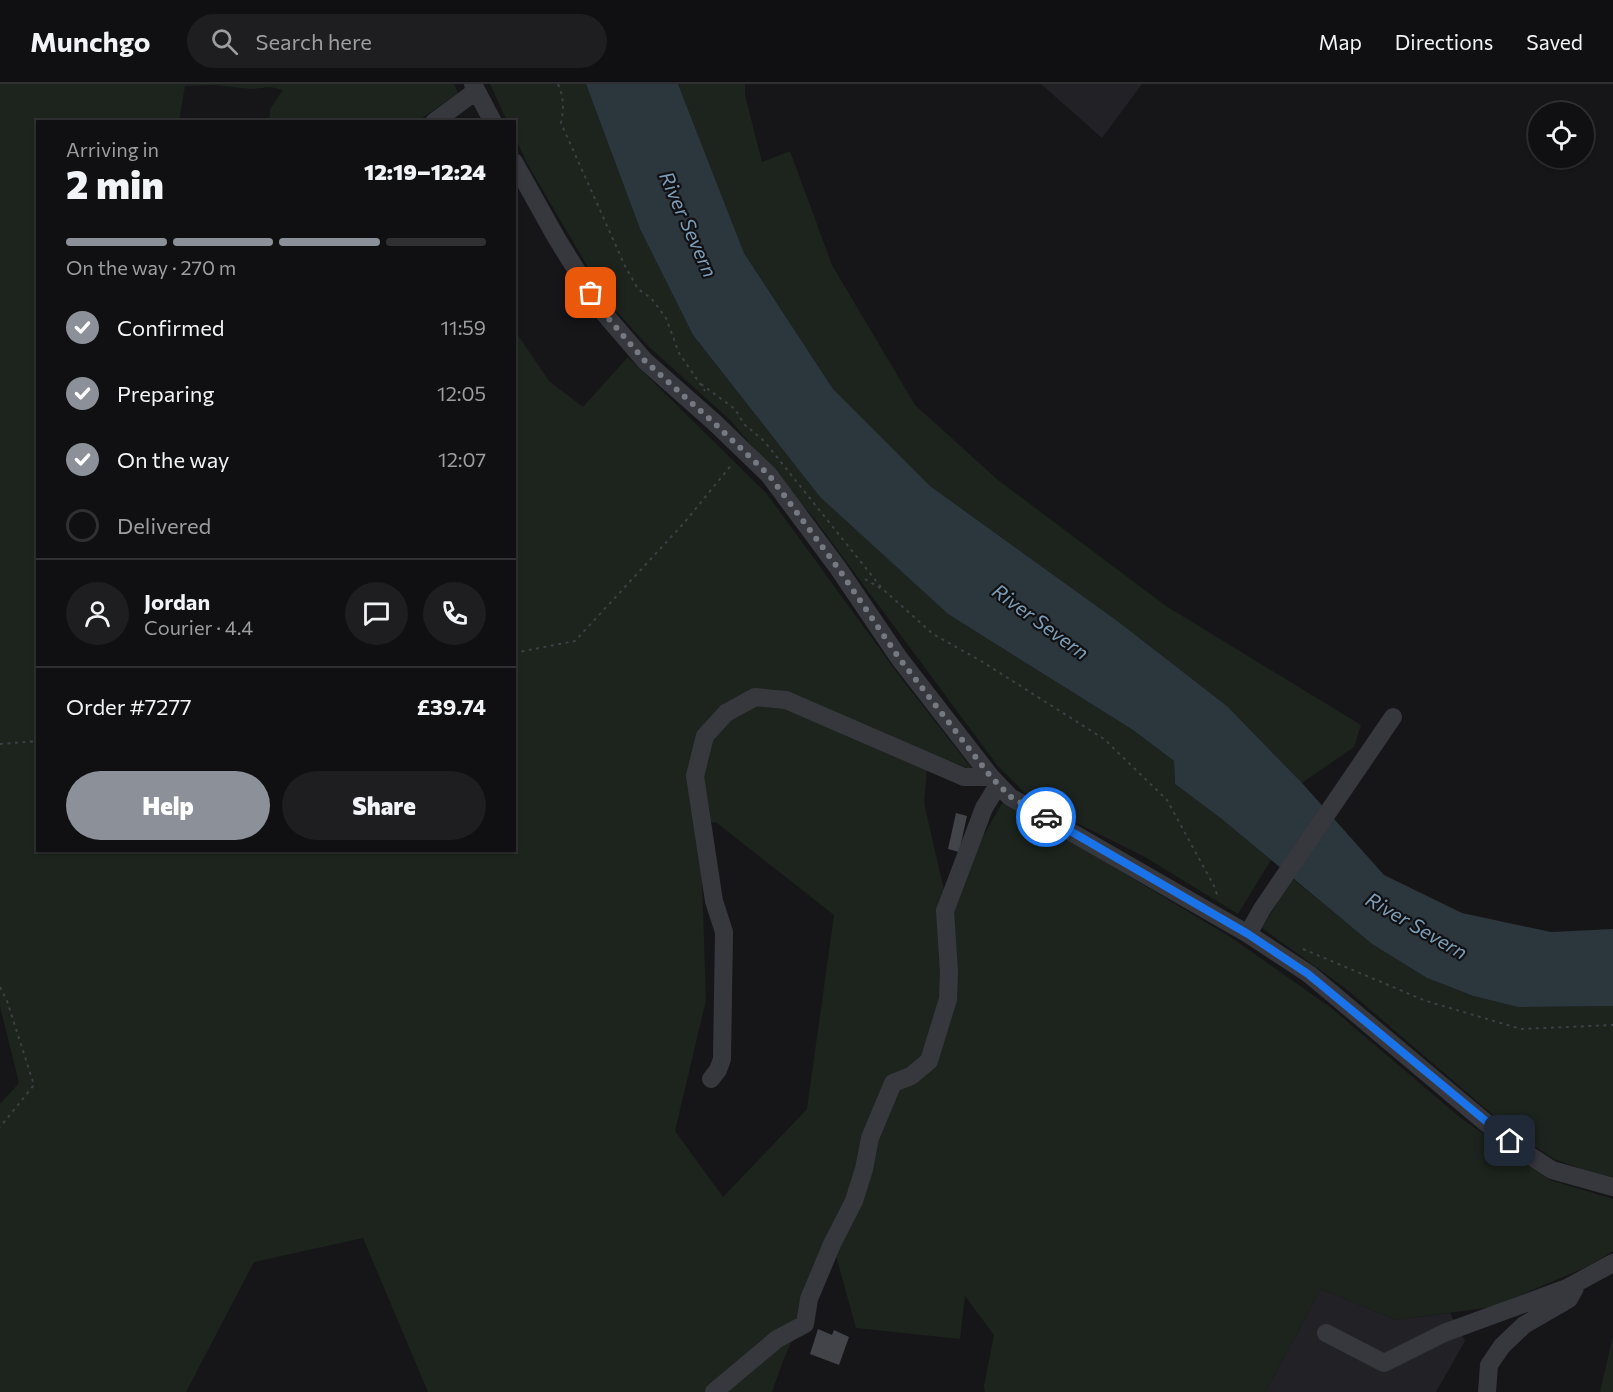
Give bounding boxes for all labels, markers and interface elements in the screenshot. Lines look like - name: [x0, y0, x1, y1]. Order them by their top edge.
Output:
- search box: [187, 14, 607, 68]
- text: Munchgo: [30, 24, 151, 58]
- icon: search: [208, 25, 241, 58]
- text: Search here: [256, 28, 372, 55]
- text: Map: [1319, 29, 1362, 54]
- text: Directions: [1395, 29, 1493, 54]
- text: Saved: [1526, 29, 1583, 54]
- map controls: [1528, 102, 1594, 168]
- button: locate: [1528, 102, 1594, 168]
- text: Arriving in: [66, 137, 159, 161]
- text: 12:19–12:24: [364, 158, 486, 185]
- text: 2 min: [66, 159, 164, 207]
- water label: River Severn: [655, 167, 723, 281]
- text: On the way · 270 m: [66, 255, 236, 279]
- pin: [565, 267, 616, 318]
- icon: bag: [574, 276, 607, 309]
- icon: check: [66, 311, 99, 344]
- text: Confirmed: [117, 314, 224, 341]
- text: 11:59: [441, 315, 486, 339]
- icon: check: [66, 377, 99, 410]
- text: Preparing: [117, 380, 214, 407]
- text: 12:05: [437, 381, 486, 405]
- icon: check: [66, 443, 99, 476]
- text: On the way: [117, 446, 229, 473]
- text: 12:07: [438, 447, 486, 471]
- text: Delivered: [117, 512, 211, 539]
- water label: River Severn: [988, 578, 1094, 664]
- button: person: [66, 582, 129, 645]
- button: chat: [345, 582, 408, 645]
- button: phone: [423, 582, 486, 645]
- text: Jordan: [144, 588, 210, 615]
- text: Courier · 4.4: [144, 615, 253, 639]
- text: Order #7277: [66, 693, 192, 720]
- text: £39.74: [417, 693, 486, 720]
- button: Help: [66, 771, 270, 840]
- button: Share: [282, 771, 486, 840]
- courier: [1016, 787, 1076, 847]
- icon: car: [1030, 801, 1063, 834]
- water label: River Severn: [1362, 886, 1472, 964]
- pin: [1484, 1115, 1535, 1166]
- icon: home: [1493, 1124, 1526, 1157]

